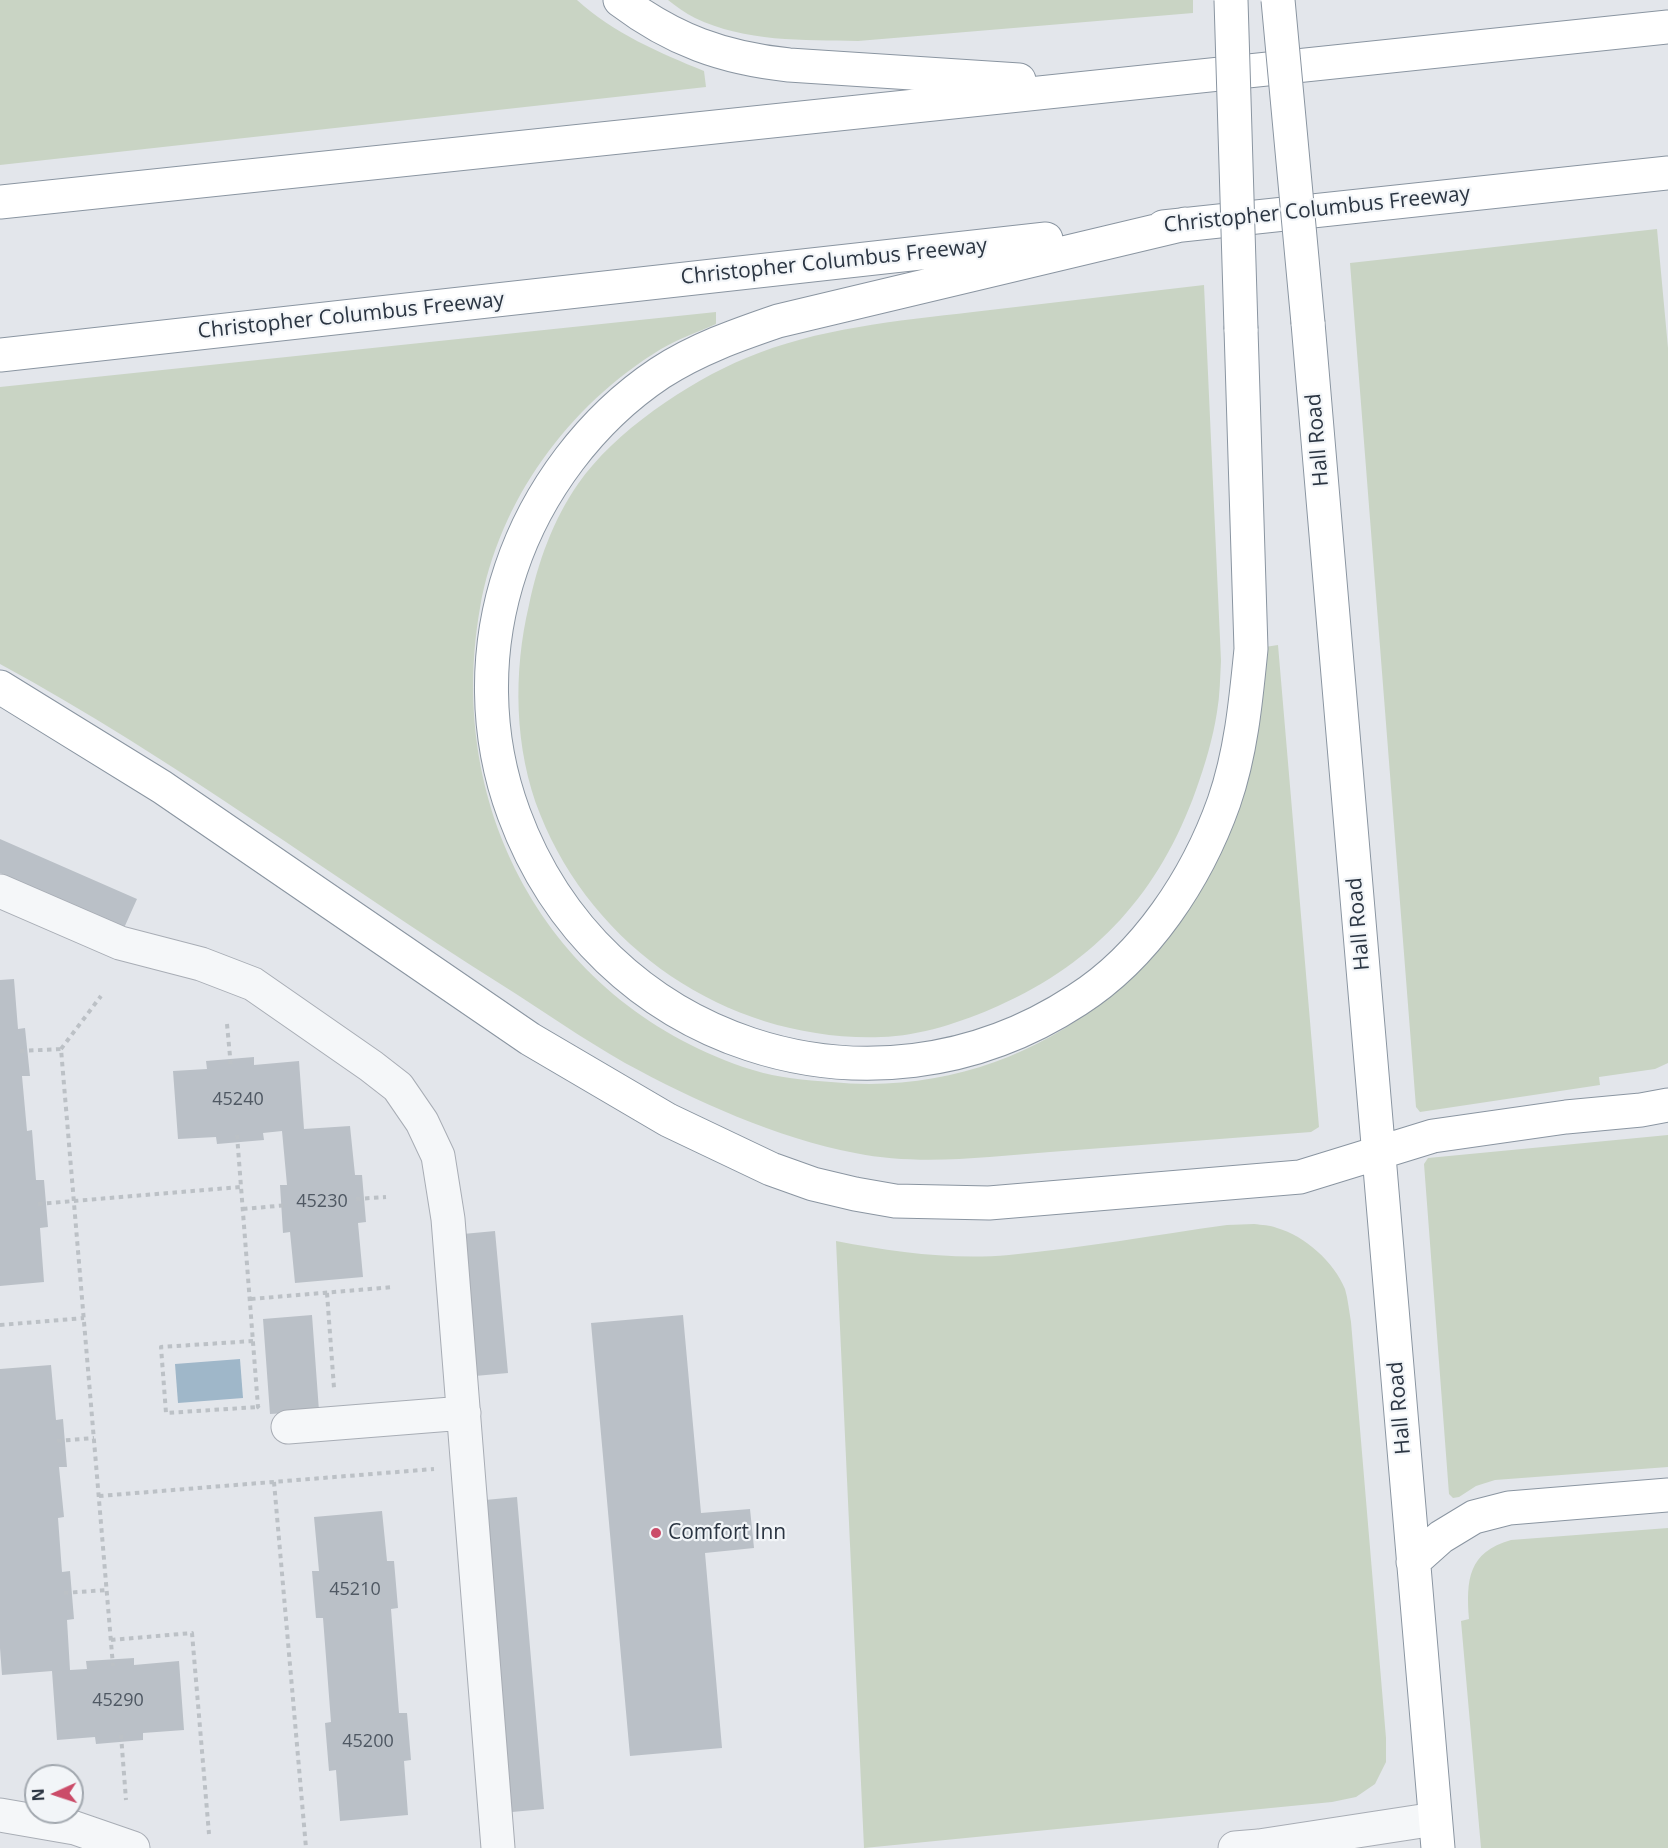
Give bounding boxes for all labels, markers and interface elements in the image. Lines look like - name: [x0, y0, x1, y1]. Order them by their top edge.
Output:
- street label: Christopher Columbus Freeway: [1163, 181, 1471, 239]
- street label: Christopher Columbus Freeway: [680, 233, 988, 291]
- street label: Christopher Columbus Freeway: [197, 287, 505, 345]
- street label: Hall Road: [1301, 392, 1335, 488]
- street label: Hall Road: [1342, 876, 1376, 972]
- house number: 45240: [212, 1089, 264, 1111]
- house number: 45230: [296, 1191, 348, 1213]
- street label: Hall Road: [1383, 1360, 1417, 1456]
- place label: Comfort Inn: [668, 1520, 786, 1546]
- marker: Comfort Inn: [649, 1526, 663, 1540]
- house number: 45210: [329, 1579, 381, 1601]
- house number: 45290: [92, 1690, 144, 1712]
- house number: 45200: [342, 1731, 394, 1753]
- north arrow: [24, 1764, 84, 1824]
- text: N: [27, 1788, 49, 1802]

